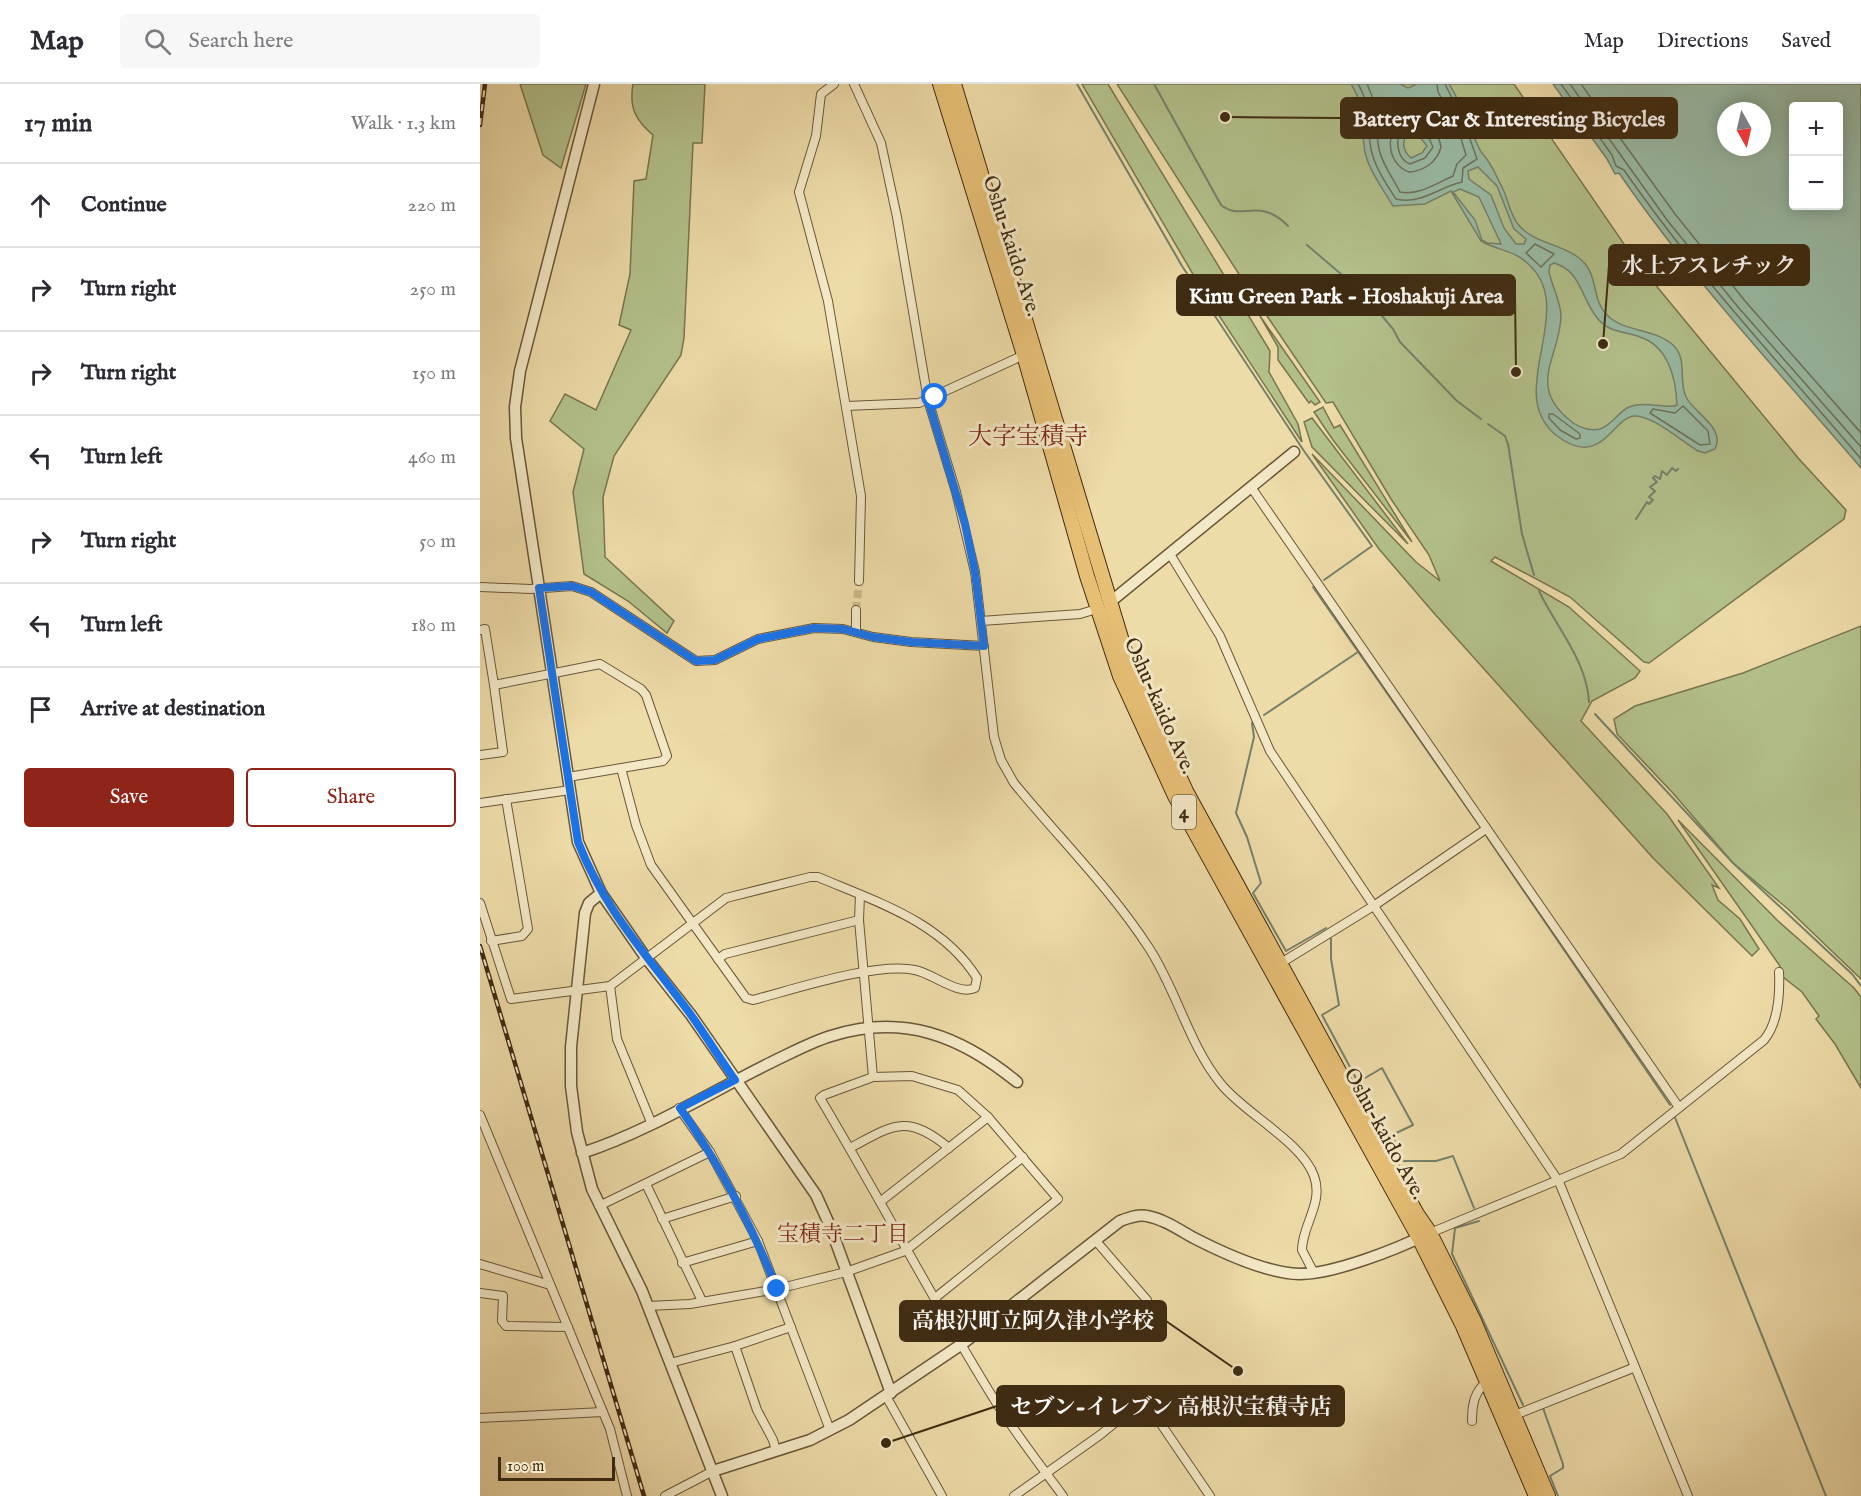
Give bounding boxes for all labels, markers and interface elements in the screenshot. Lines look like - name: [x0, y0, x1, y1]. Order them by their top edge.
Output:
- search box: [120, 14, 540, 68]
- text: Map: [30, 24, 84, 59]
- icon: search: [141, 25, 174, 58]
- text: Search here: [189, 27, 293, 55]
- text: Map: [1584, 28, 1624, 55]
- text: Directions: [1657, 28, 1748, 55]
- text: Saved: [1781, 28, 1831, 55]
- callout: Battery Car & Interesting Bicycles: [1341, 98, 1677, 138]
- north arrow: [1717, 102, 1771, 156]
- map controls: [1789, 102, 1843, 210]
- button: +: [1789, 102, 1843, 156]
- text: Battery Car & Interesting Bicycles: [1353, 106, 1666, 134]
- text: 17 min: [24, 107, 92, 140]
- text: Walk · 1.3 km: [350, 111, 456, 136]
- button: −: [1789, 156, 1843, 210]
- street label: Oshu-kaido Ave.: [976, 172, 1046, 320]
- icon: ahead: [24, 189, 57, 222]
- text: Continue: [81, 191, 167, 219]
- text: 220 m: [408, 193, 456, 218]
- callout: 水上アスレチック: [1609, 245, 1809, 285]
- text: 水上アスレチック: [1622, 253, 1796, 281]
- icon: right: [24, 273, 57, 306]
- text: Turn right: [81, 275, 176, 303]
- callout: Kinu Green Park - Hoshakuji Area: [1177, 275, 1515, 315]
- text: 250 m: [410, 277, 456, 302]
- text: Kinu Green Park - Hoshakuji Area: [1189, 283, 1504, 311]
- icon: right: [24, 357, 57, 390]
- text: Turn right: [81, 359, 176, 387]
- text: 150 m: [412, 361, 456, 386]
- route start: [921, 383, 947, 409]
- district label: 大字宝積寺: [968, 422, 1088, 453]
- icon: left: [24, 441, 57, 474]
- text: Turn left: [81, 443, 163, 471]
- text: 460 m: [408, 445, 456, 470]
- icon: right: [24, 525, 57, 558]
- text: Turn right: [81, 527, 176, 555]
- text: 50 m: [419, 529, 456, 554]
- icon: left: [24, 609, 57, 642]
- text: Turn left: [81, 611, 163, 639]
- text: 180 m: [411, 613, 456, 638]
- street label: Oshu-kaido Ave.: [1117, 634, 1201, 778]
- icon: arrive: [24, 693, 57, 726]
- text: Arrive at destination: [81, 695, 265, 723]
- button: Save: [24, 768, 234, 827]
- button: Share: [246, 768, 456, 827]
- road number: 4: [1172, 795, 1196, 829]
- street label: Oshu-kaido Ave.: [1337, 1063, 1431, 1205]
- district label: 宝積寺二丁目: [777, 1221, 909, 1249]
- route end: [763, 1275, 789, 1301]
- callout: 高根沢町立阿久津小学校: [900, 1301, 1166, 1341]
- text: 高根沢町立阿久津小学校: [912, 1308, 1154, 1336]
- callout: セブン-イレブン 高根沢宝積寺店: [997, 1386, 1344, 1426]
- text: セブン-イレブン 高根沢宝積寺店: [1010, 1394, 1332, 1422]
- scale bar: [498, 1454, 615, 1482]
- text: 100 m: [507, 1457, 544, 1477]

